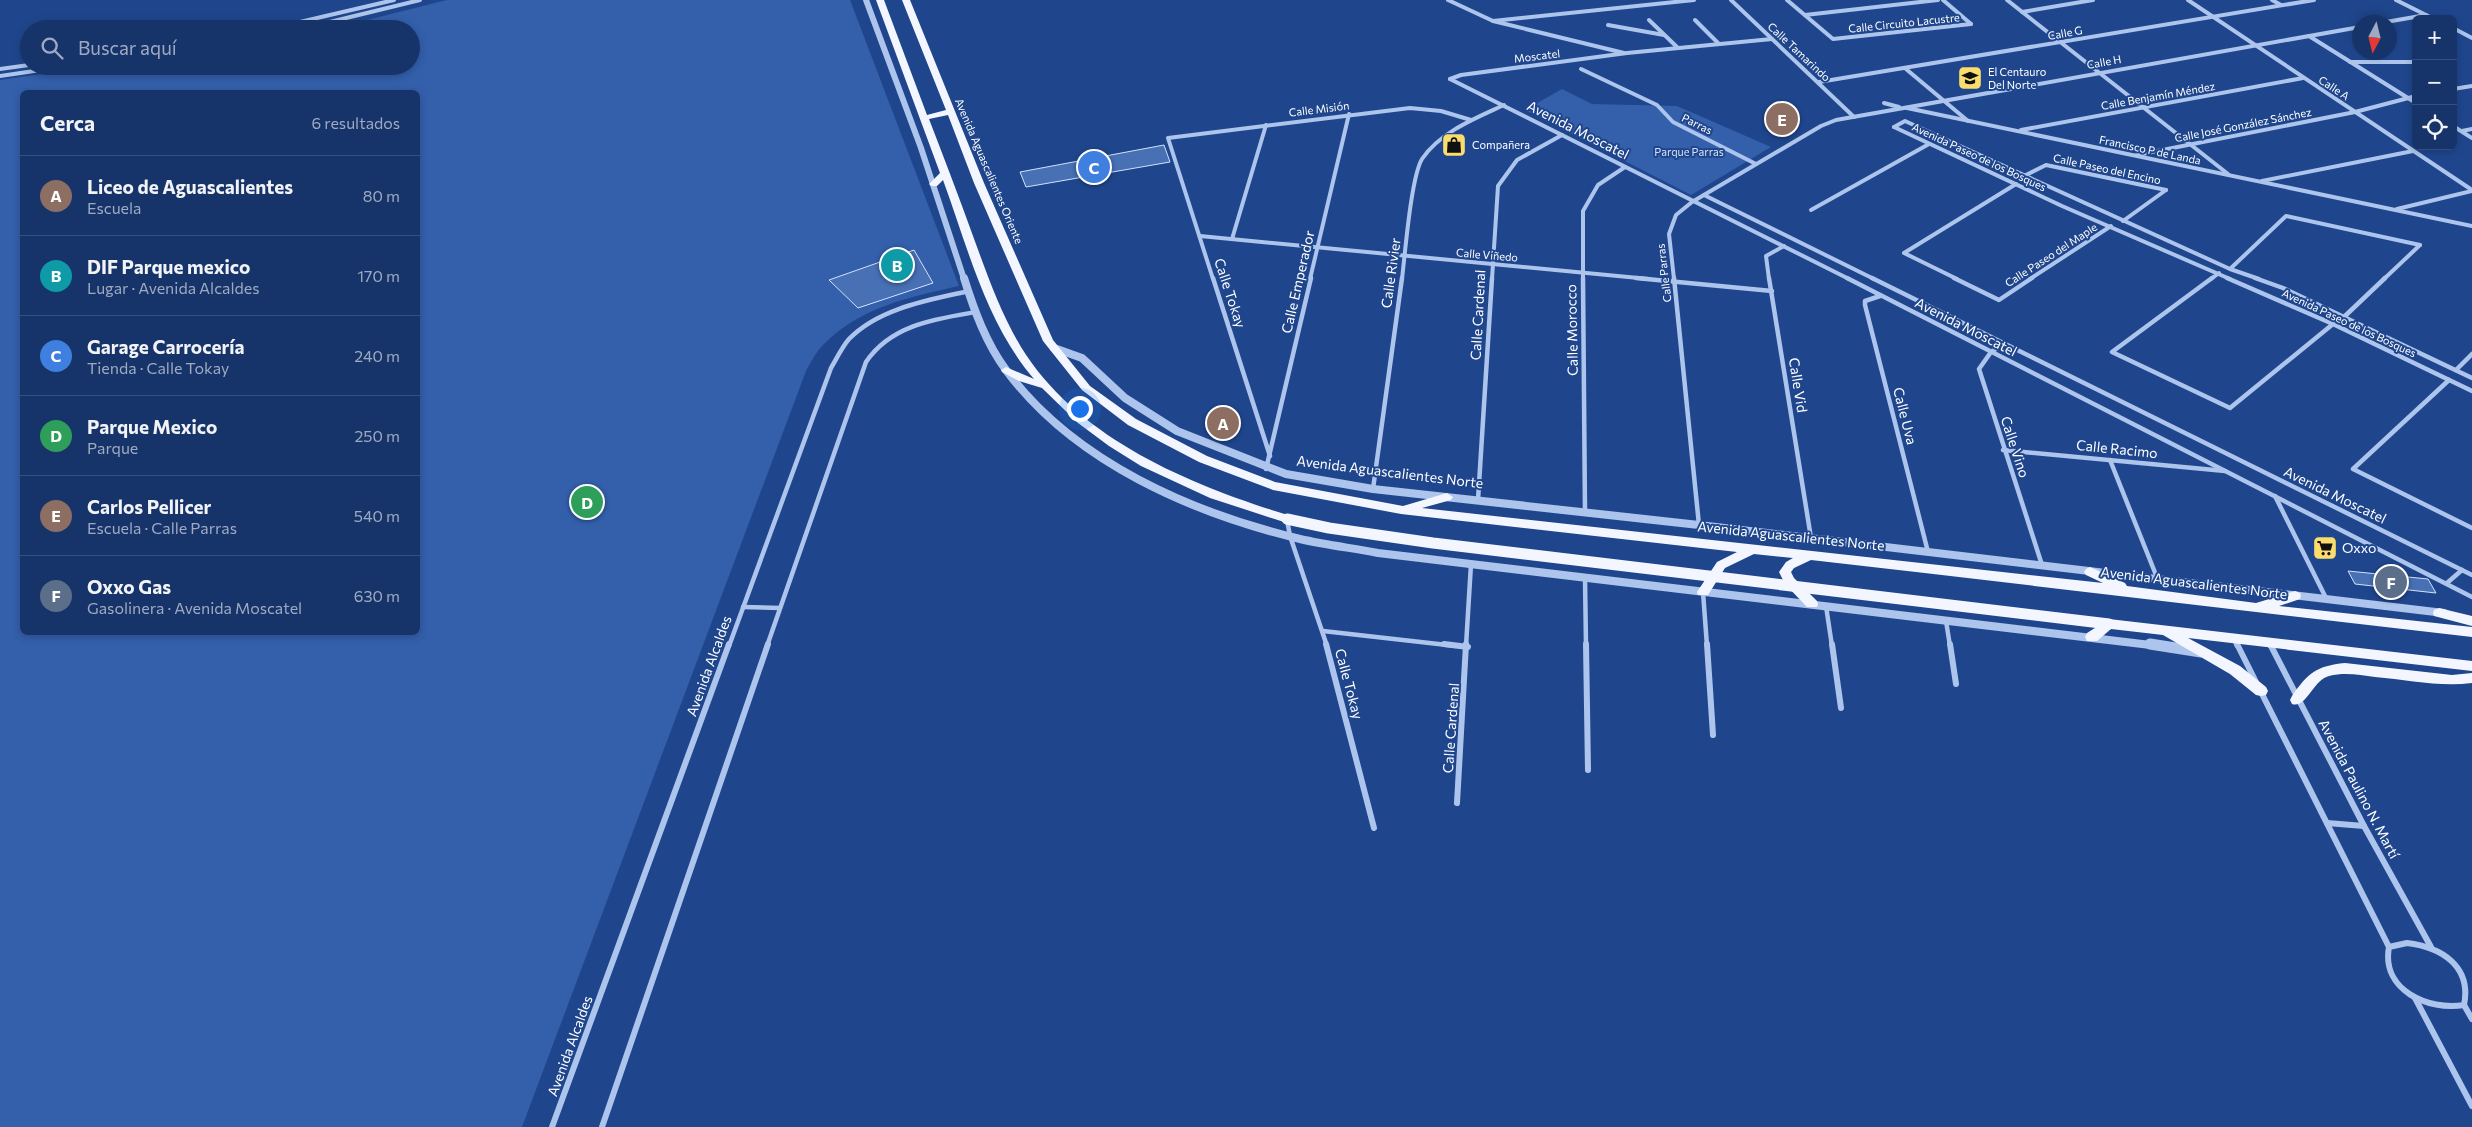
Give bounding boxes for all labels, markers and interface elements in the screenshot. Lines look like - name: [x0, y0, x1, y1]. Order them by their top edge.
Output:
- street label: Calle Circuito Lacustre: [1848, 10, 1961, 35]
- north arrow: [2352, 15, 2397, 60]
- map controls: [2412, 15, 2457, 150]
- button: +: [2412, 15, 2457, 60]
- street label: Calle Tamarindo: [1765, 19, 1833, 84]
- search box: [20, 20, 420, 75]
- street label: Calle G: [2047, 23, 2083, 42]
- icon: search: [38, 34, 66, 62]
- text: Buscar aquí: [78, 36, 177, 59]
- street label: Moscatel: [1513, 46, 1561, 65]
- street label: Calle H: [2086, 52, 2122, 71]
- button: −: [2412, 60, 2457, 105]
- school or university icon: El Centauro Del Norte: [1957, 65, 1983, 91]
- place label: El Centauro Del Norte: [1988, 65, 2047, 91]
- street label: Calle A: [2316, 73, 2353, 103]
- street label: Calle Benjamín Méndez: [2100, 79, 2216, 112]
- street label: Avenida Aguascalientes Oriente: [953, 96, 1026, 246]
- street label: Avenida Moscatel: [1524, 97, 1632, 163]
- street label: Calle Misión: [1288, 98, 1350, 119]
- pin: E: [1766, 100, 1798, 138]
- street label: Calle José González Sánchez: [2173, 105, 2313, 145]
- button: locate: [2412, 105, 2457, 150]
- text: Cerca: [40, 110, 95, 135]
- street label: Parras: [1680, 111, 1714, 136]
- text: 6 resultados: [312, 113, 400, 132]
- street label: Avenida Paseo de los Bosques: [1910, 120, 2048, 193]
- shop icon: Compañera: [1441, 132, 1467, 158]
- street label: Francisco P de Landa: [2098, 132, 2202, 167]
- place label: Compañera: [1472, 138, 1530, 151]
- park label: Parque Parras: [1654, 145, 1724, 158]
- pin: C: [1078, 148, 1110, 186]
- street label: Calle Paseo del Encino: [2052, 151, 2163, 186]
- text: Liceo de Aguascalientes: [87, 175, 293, 198]
- text: A: [50, 186, 62, 205]
- text: 80 m: [363, 186, 400, 205]
- text: Escuela: [87, 198, 141, 217]
- street label: Calle Paseo del Maple: [2002, 220, 2099, 289]
- street label: Calle Emperador: [1277, 228, 1318, 335]
- street label: Calle Rivier: [1377, 236, 1404, 309]
- street label: Calle Parras: [1653, 243, 1674, 303]
- street label: Calle Viñedo: [1455, 245, 1519, 264]
- pin: B: [881, 246, 913, 284]
- text: DIF Parque mexico: [87, 255, 250, 278]
- street label: Calle Tokay: [1211, 256, 1250, 330]
- text: B: [51, 266, 61, 285]
- text: 170 m: [357, 266, 400, 285]
- street label: Calle Cardenal: [1467, 269, 1488, 361]
- text: Lugar · Avenida Alcaldes: [87, 278, 259, 297]
- street label: Calle Morocco: [1562, 284, 1581, 376]
- street label: Avenida Paseo de los Bosques: [2280, 286, 2418, 359]
- street label: Avenida Moscatel: [1912, 294, 2020, 360]
- text: Garage Carrocería: [87, 335, 245, 358]
- text: C: [51, 346, 61, 365]
- text: 240 m: [354, 346, 400, 365]
- street label: Calle Vid: [1786, 356, 1811, 414]
- text: Tienda · Calle Tokay: [87, 358, 229, 377]
- street label: Calle Uva: [1890, 385, 1921, 446]
- your location: [1067, 396, 1093, 422]
- pin: A: [1207, 404, 1239, 442]
- street label: Calle Vino: [1998, 414, 2033, 480]
- text: Parque Mexico: [87, 415, 217, 438]
- text: D: [50, 426, 62, 445]
- text: 250 m: [354, 426, 400, 445]
- street label: Calle Racimo: [2075, 436, 2159, 461]
- text: Parque: [87, 438, 138, 457]
- street label: Avenida Aguascalientes Norte: [1296, 452, 1484, 491]
- street label: Avenida Moscatel: [2281, 462, 2389, 527]
- pin: D: [571, 483, 603, 521]
- text: Carlos Pellicer: [87, 495, 211, 518]
- text: E: [51, 506, 61, 525]
- text: 540 m: [354, 506, 400, 525]
- street label: Avenida Aguascalientes Norte: [1697, 517, 1885, 554]
- text: Escuela · Calle Parras: [87, 518, 237, 537]
- supermarket icon: Oxxo: [2312, 535, 2338, 561]
- place label: Oxxo: [2342, 539, 2376, 556]
- street label: Avenida Aguascalientes Norte: [2100, 563, 2288, 602]
- pin: F: [2375, 563, 2407, 601]
- text: Oxxo Gas: [87, 575, 171, 598]
- text: F: [51, 586, 61, 605]
- text: 630 m: [354, 586, 400, 605]
- text: Gasolinera · Avenida Moscatel: [87, 598, 302, 617]
- street label: Avenida Alcaldes: [682, 613, 735, 719]
- street label: Calle Tokay: [1332, 647, 1367, 721]
- street label: Calle Cardenal: [1439, 682, 1462, 774]
- street label: Avenida Paulino N. Martí: [2315, 716, 2404, 862]
- street label: Avenida Alcaldes: [543, 993, 596, 1099]

